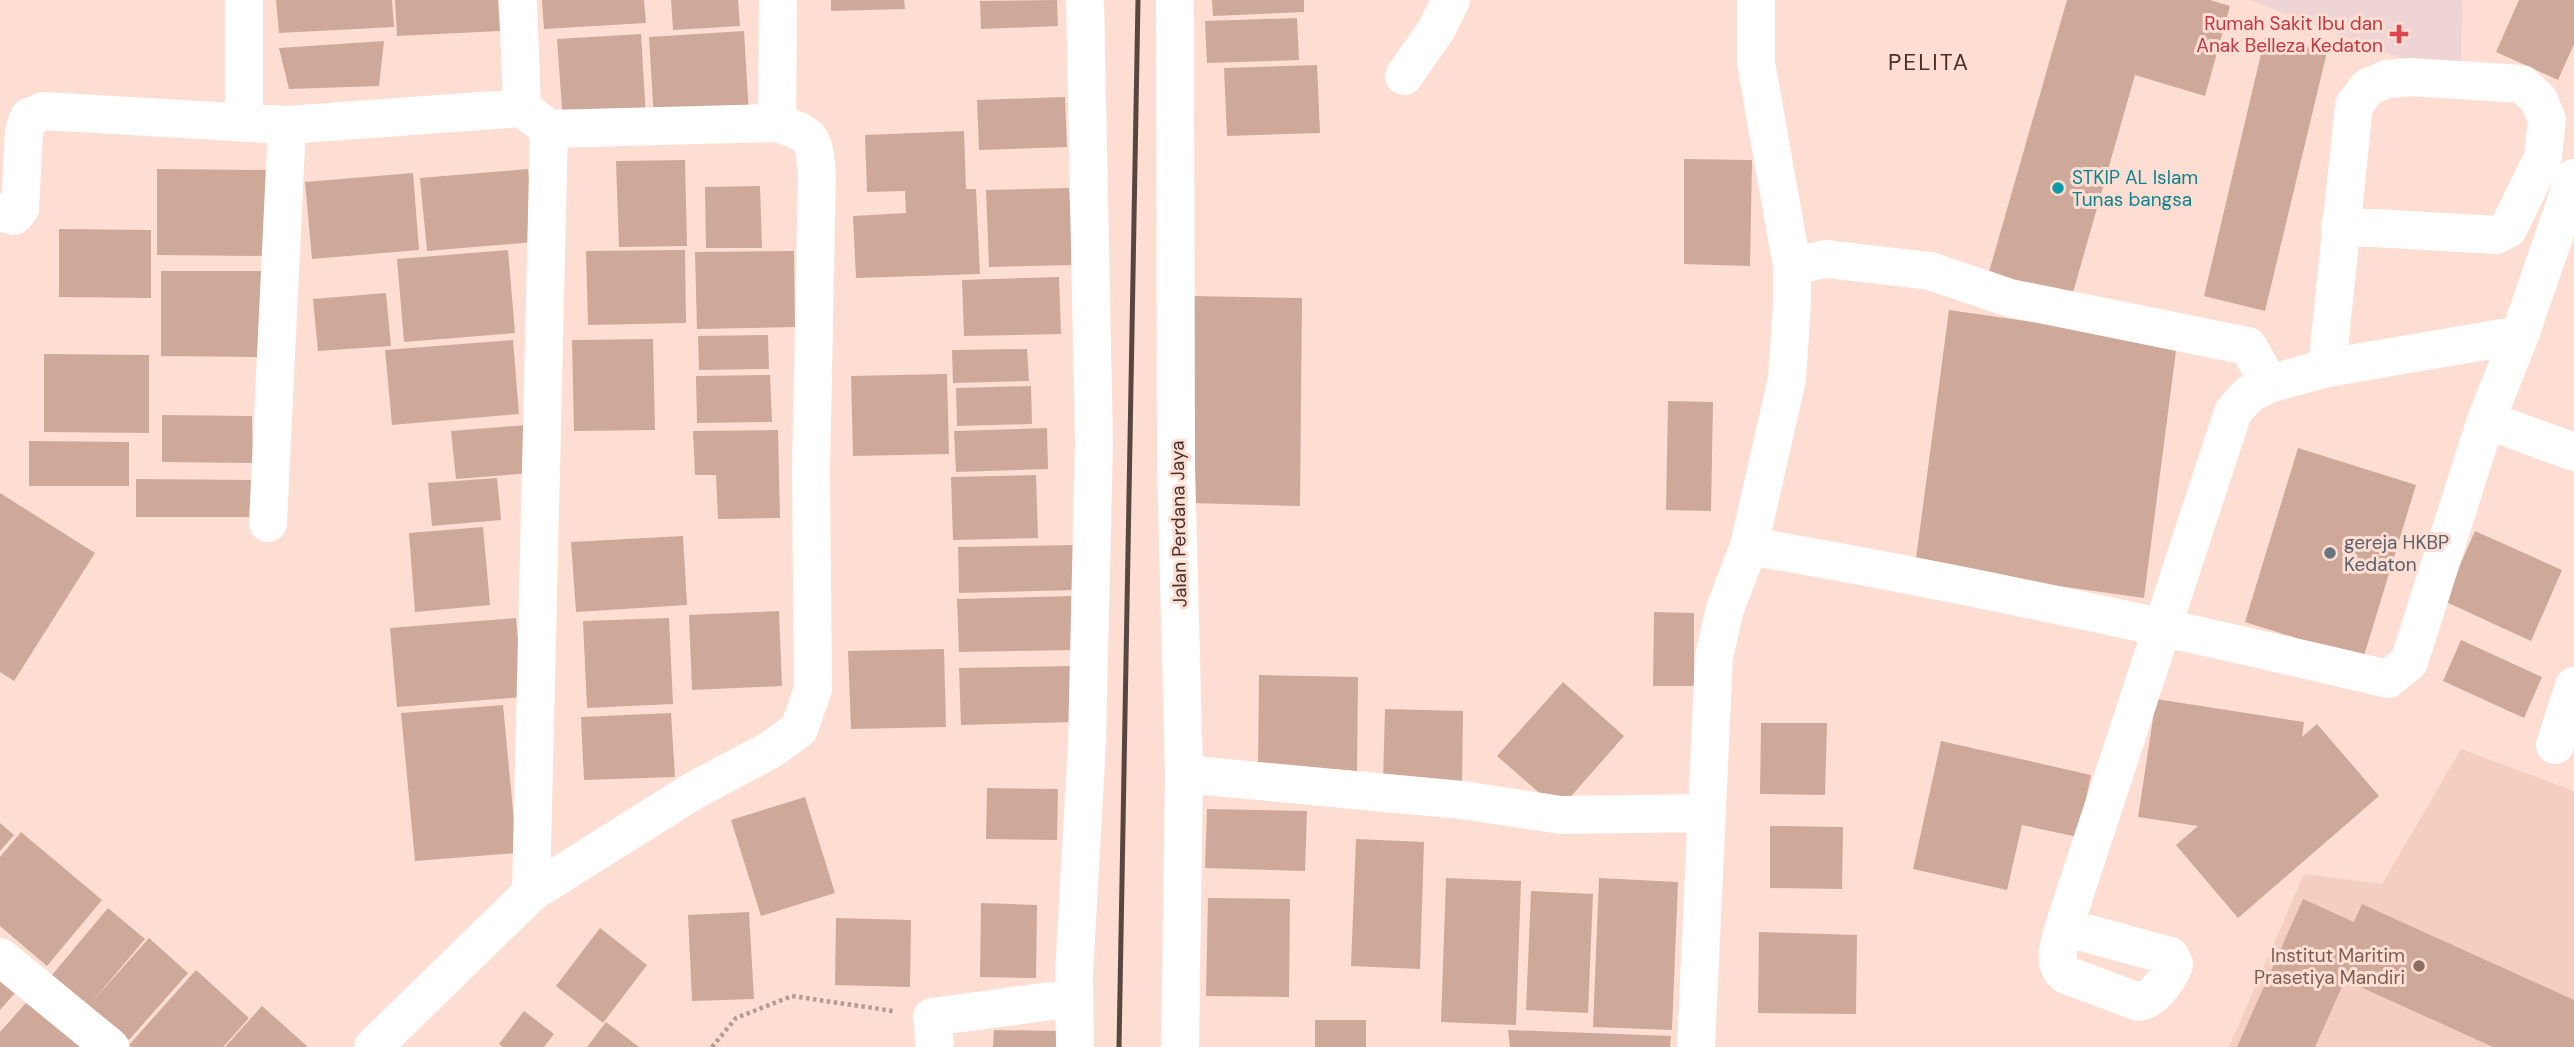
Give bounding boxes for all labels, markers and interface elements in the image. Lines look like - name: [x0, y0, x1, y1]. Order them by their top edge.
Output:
- place label: Rumah Sakit Ibu dan Anak Belleza Kedaton: [2196, 11, 2383, 58]
- marker: Rumah Sakit Ibu dan Anak Belleza Kedaton: [2389, 24, 2409, 44]
- district label: PELITA: [1888, 47, 1970, 77]
- place label: STKIP AL Islam Tunas bangsa: [2072, 165, 2198, 212]
- marker: STKIP AL Islam Tunas bangsa: [2050, 180, 2066, 196]
- street label: Jalan Perdana Jaya: [1165, 440, 1192, 608]
- place label: gereja HKBP Kedaton: [2344, 530, 2449, 577]
- marker: gereja HKBP Kedaton: [2322, 545, 2338, 561]
- place label: Institut Maritim Prasetiya Mandiri: [2254, 943, 2405, 990]
- marker: Institut Maritim Prasetiya Mandiri: [2411, 958, 2427, 974]

